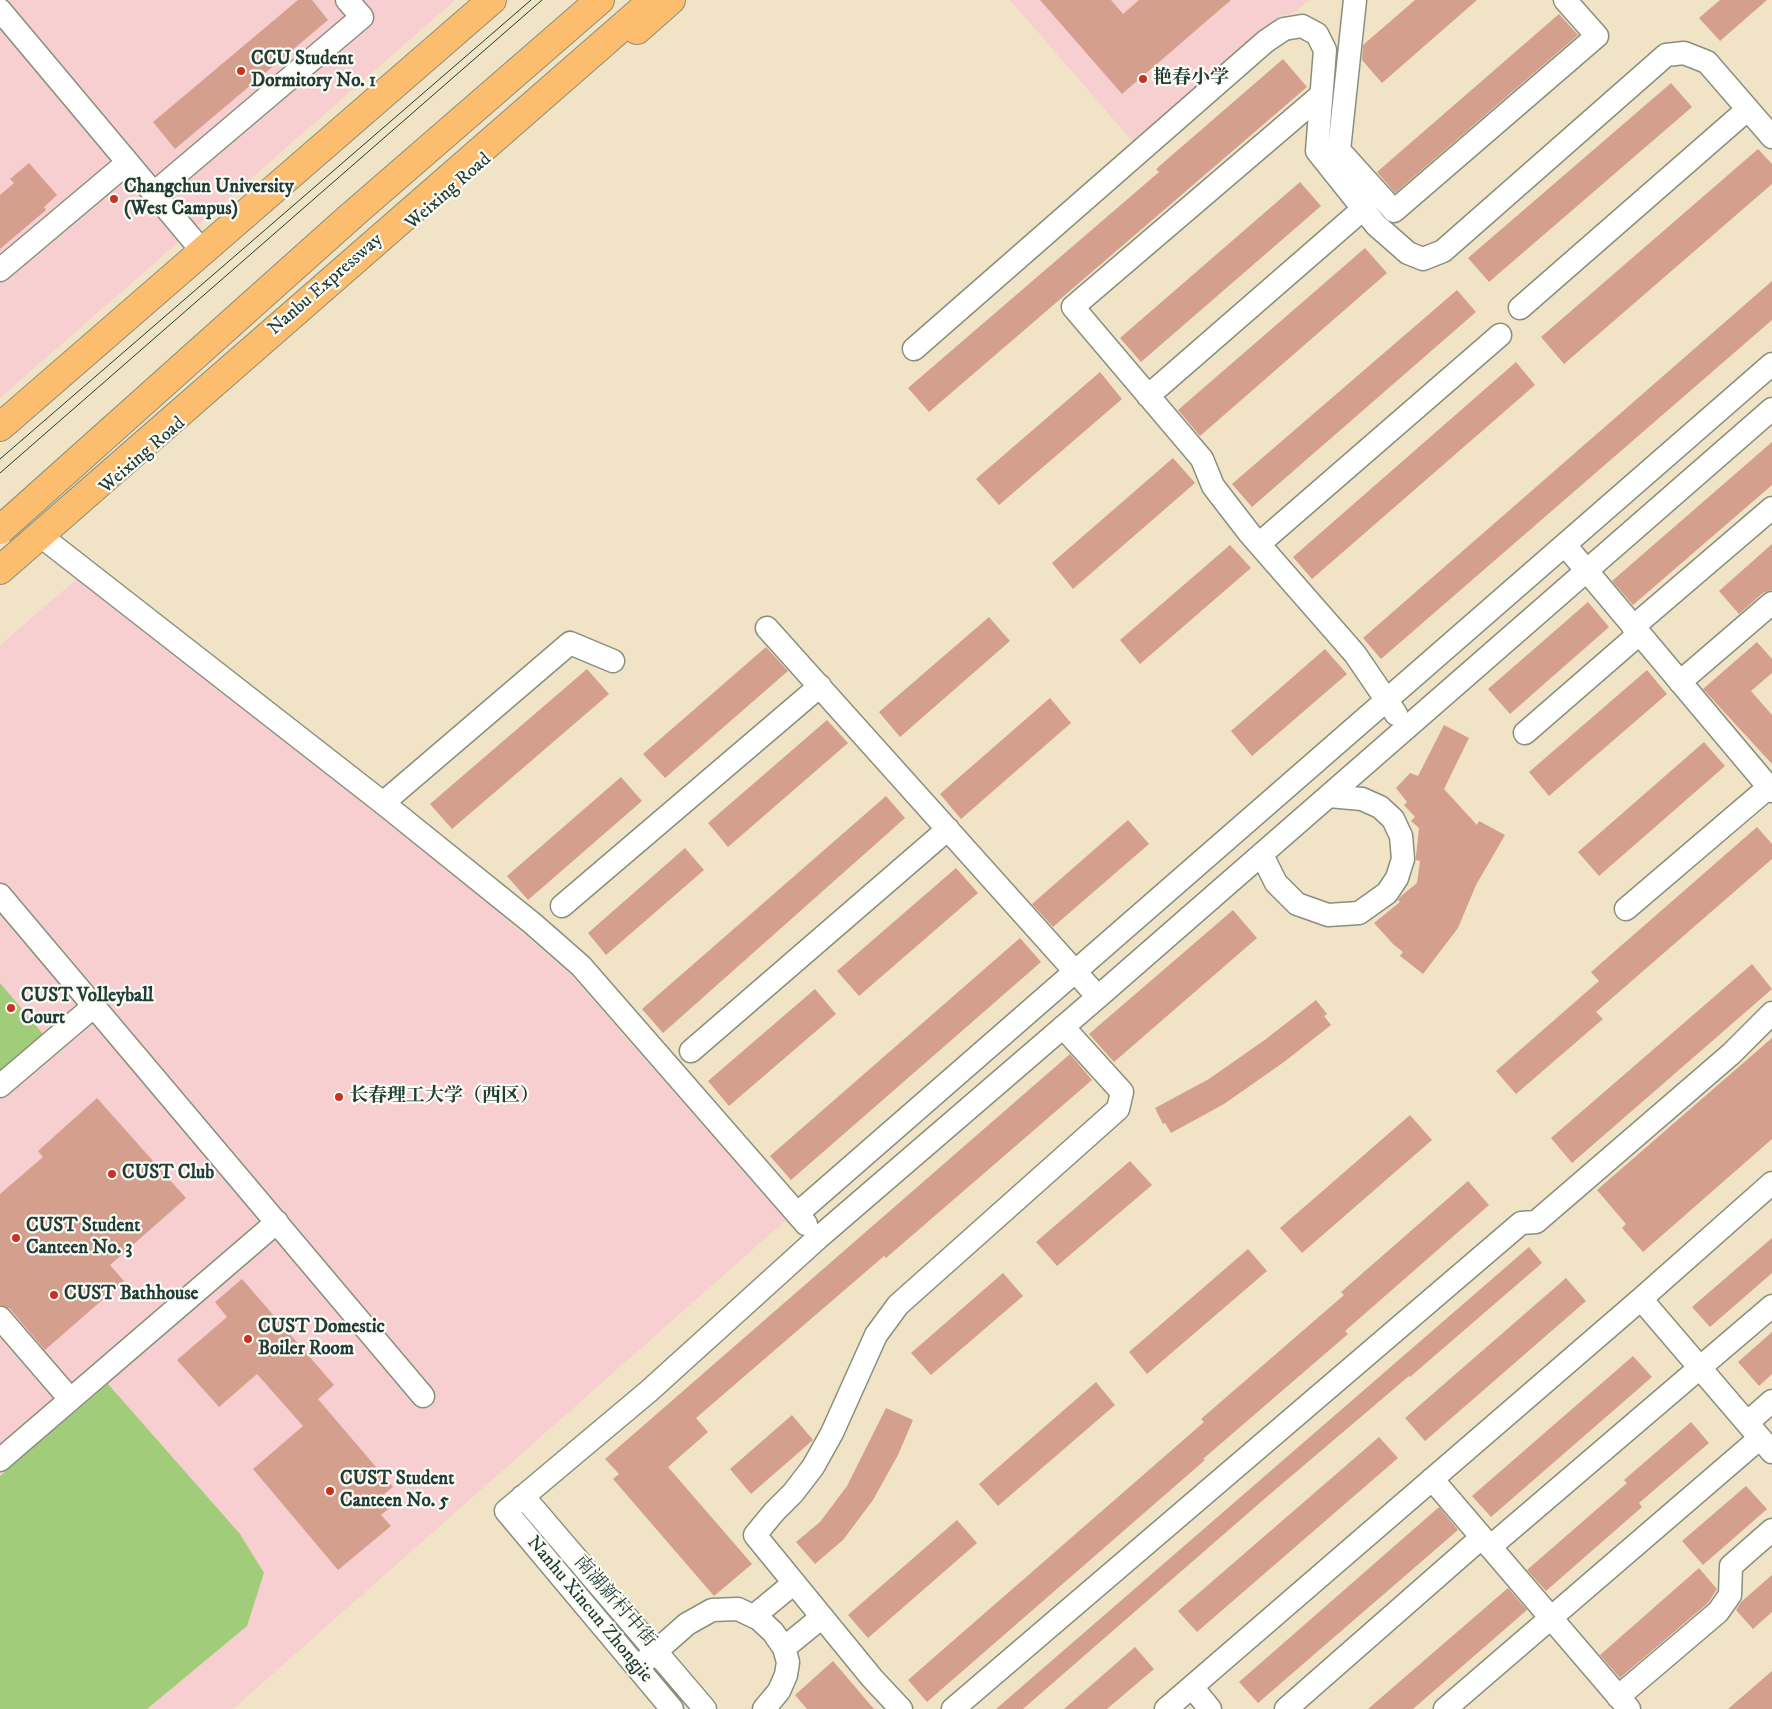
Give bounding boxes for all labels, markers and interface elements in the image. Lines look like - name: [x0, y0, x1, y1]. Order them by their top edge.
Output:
- place label: CCU Student Dormitory No. 1: [251, 49, 376, 93]
- marker: CCU Student Dormitory No. 1: [235, 65, 247, 77]
- place label: 艳春小学: [1153, 68, 1229, 90]
- marker: 艳春小学: [1137, 73, 1149, 85]
- street label: Weixing Road: [401, 149, 497, 235]
- place label: Changchun University (West Campus): [124, 177, 294, 221]
- marker: Changchun University (West Campus): [108, 193, 120, 205]
- street label: Nanbu Expressway: [264, 229, 388, 341]
- street label: Weixing Road: [95, 413, 191, 499]
- place label: CUST Volleyball Court: [21, 986, 154, 1030]
- marker: CUST Volleyball Court: [5, 1002, 17, 1014]
- place label: 长春理工大学（西区）: [349, 1086, 539, 1108]
- marker: 长春理工大学（西区）: [333, 1091, 345, 1103]
- place label: CUST Club: [122, 1163, 214, 1185]
- marker: CUST Club: [106, 1168, 118, 1180]
- place label: CUST Student Canteen No. 3: [26, 1216, 140, 1260]
- marker: CUST Student Canteen No. 3: [10, 1232, 22, 1244]
- place label: CUST Bathhouse: [64, 1284, 198, 1306]
- marker: CUST Bathhouse: [48, 1289, 60, 1301]
- place label: CUST Domestic Boiler Room: [258, 1317, 385, 1361]
- marker: CUST Domestic Boiler Room: [242, 1333, 254, 1345]
- place label: CUST Student Canteen No. 5: [340, 1469, 454, 1513]
- marker: CUST Student Canteen No. 5: [324, 1485, 336, 1497]
- street label: Nanhu Xincun Zhongjie: [521, 1532, 657, 1688]
- street label: 南湖新村中街: [568, 1552, 660, 1652]

